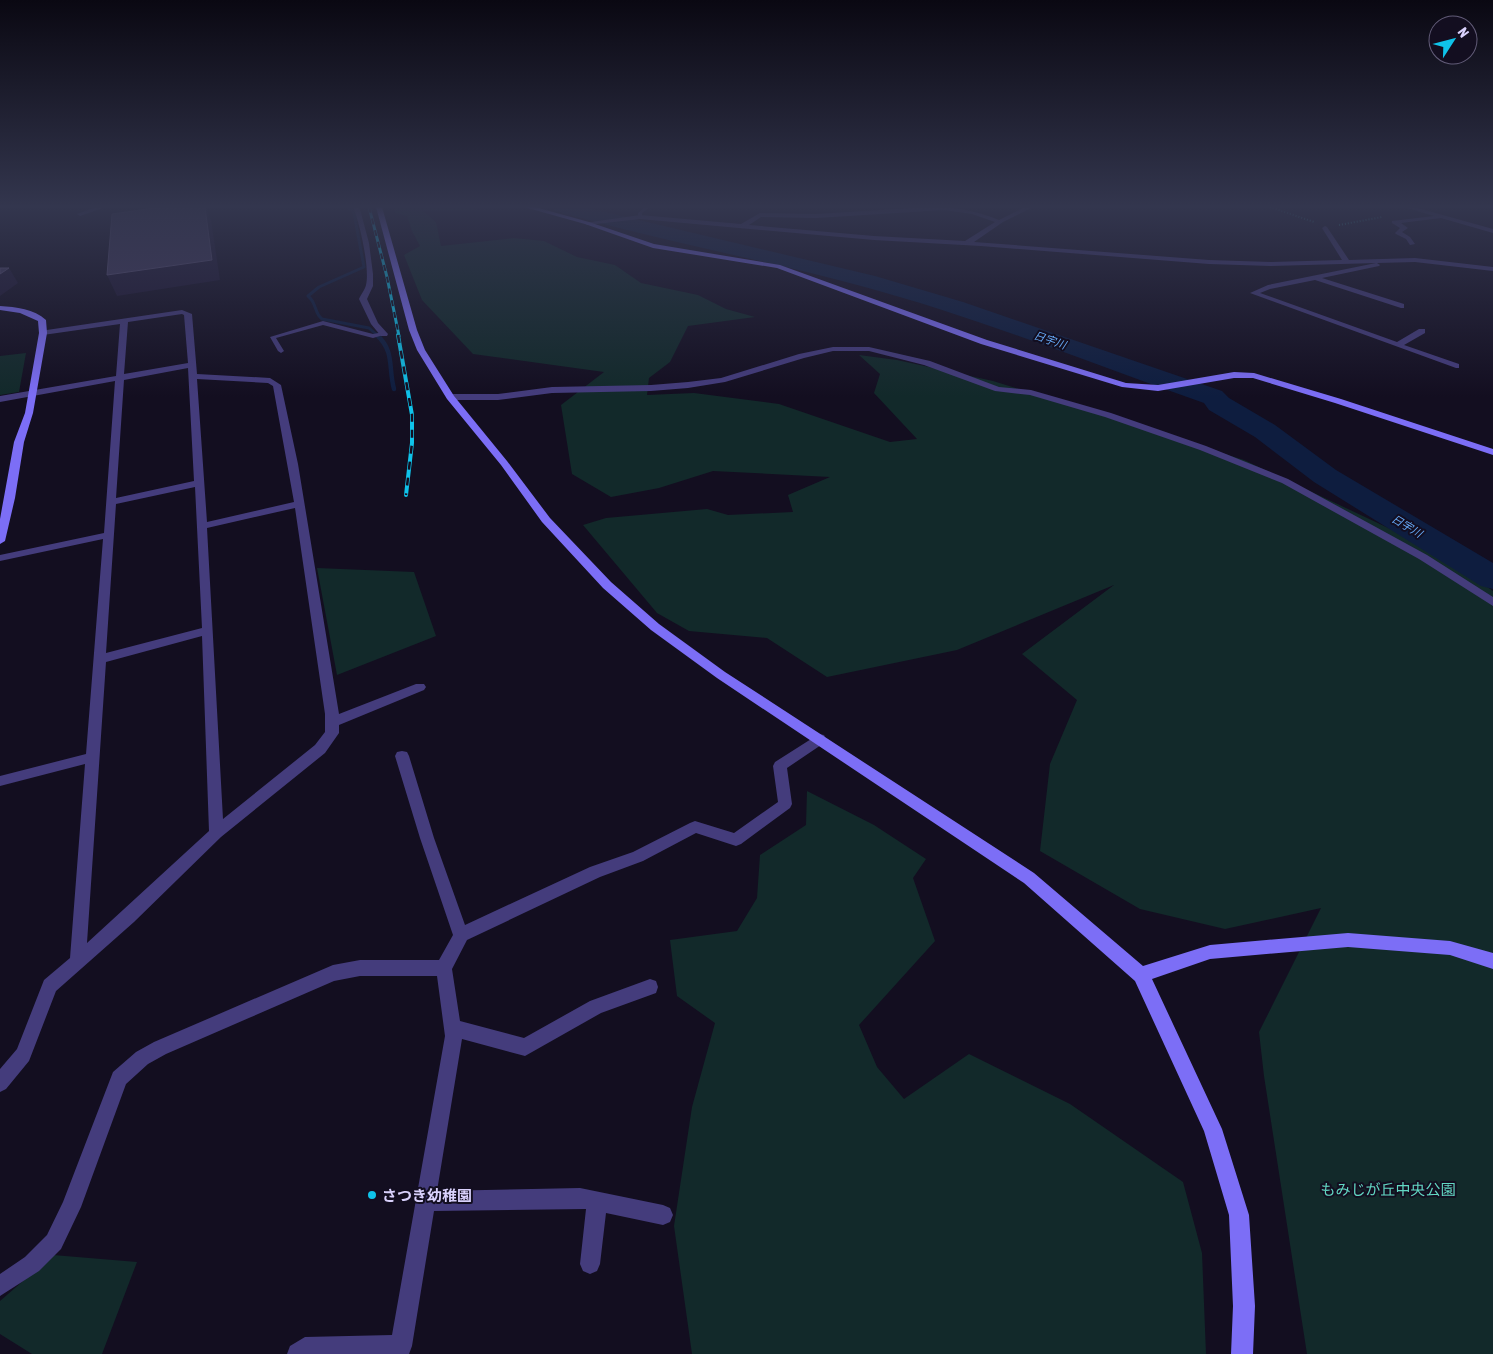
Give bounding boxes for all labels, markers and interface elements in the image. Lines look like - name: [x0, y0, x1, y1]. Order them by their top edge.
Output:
- north arrow: [1428, 15, 1478, 65]
- text: N: [1455, 24, 1472, 40]
- water label: 日宇川: [1032, 329, 1068, 351]
- water label: 日宇川: [1390, 512, 1425, 540]
- park label: もみじが丘中央公園: [1320, 1181, 1456, 1198]
- place label: さつき幼稚園: [382, 1187, 472, 1204]
- marker: さつき幼稚園: [366, 1189, 378, 1201]

